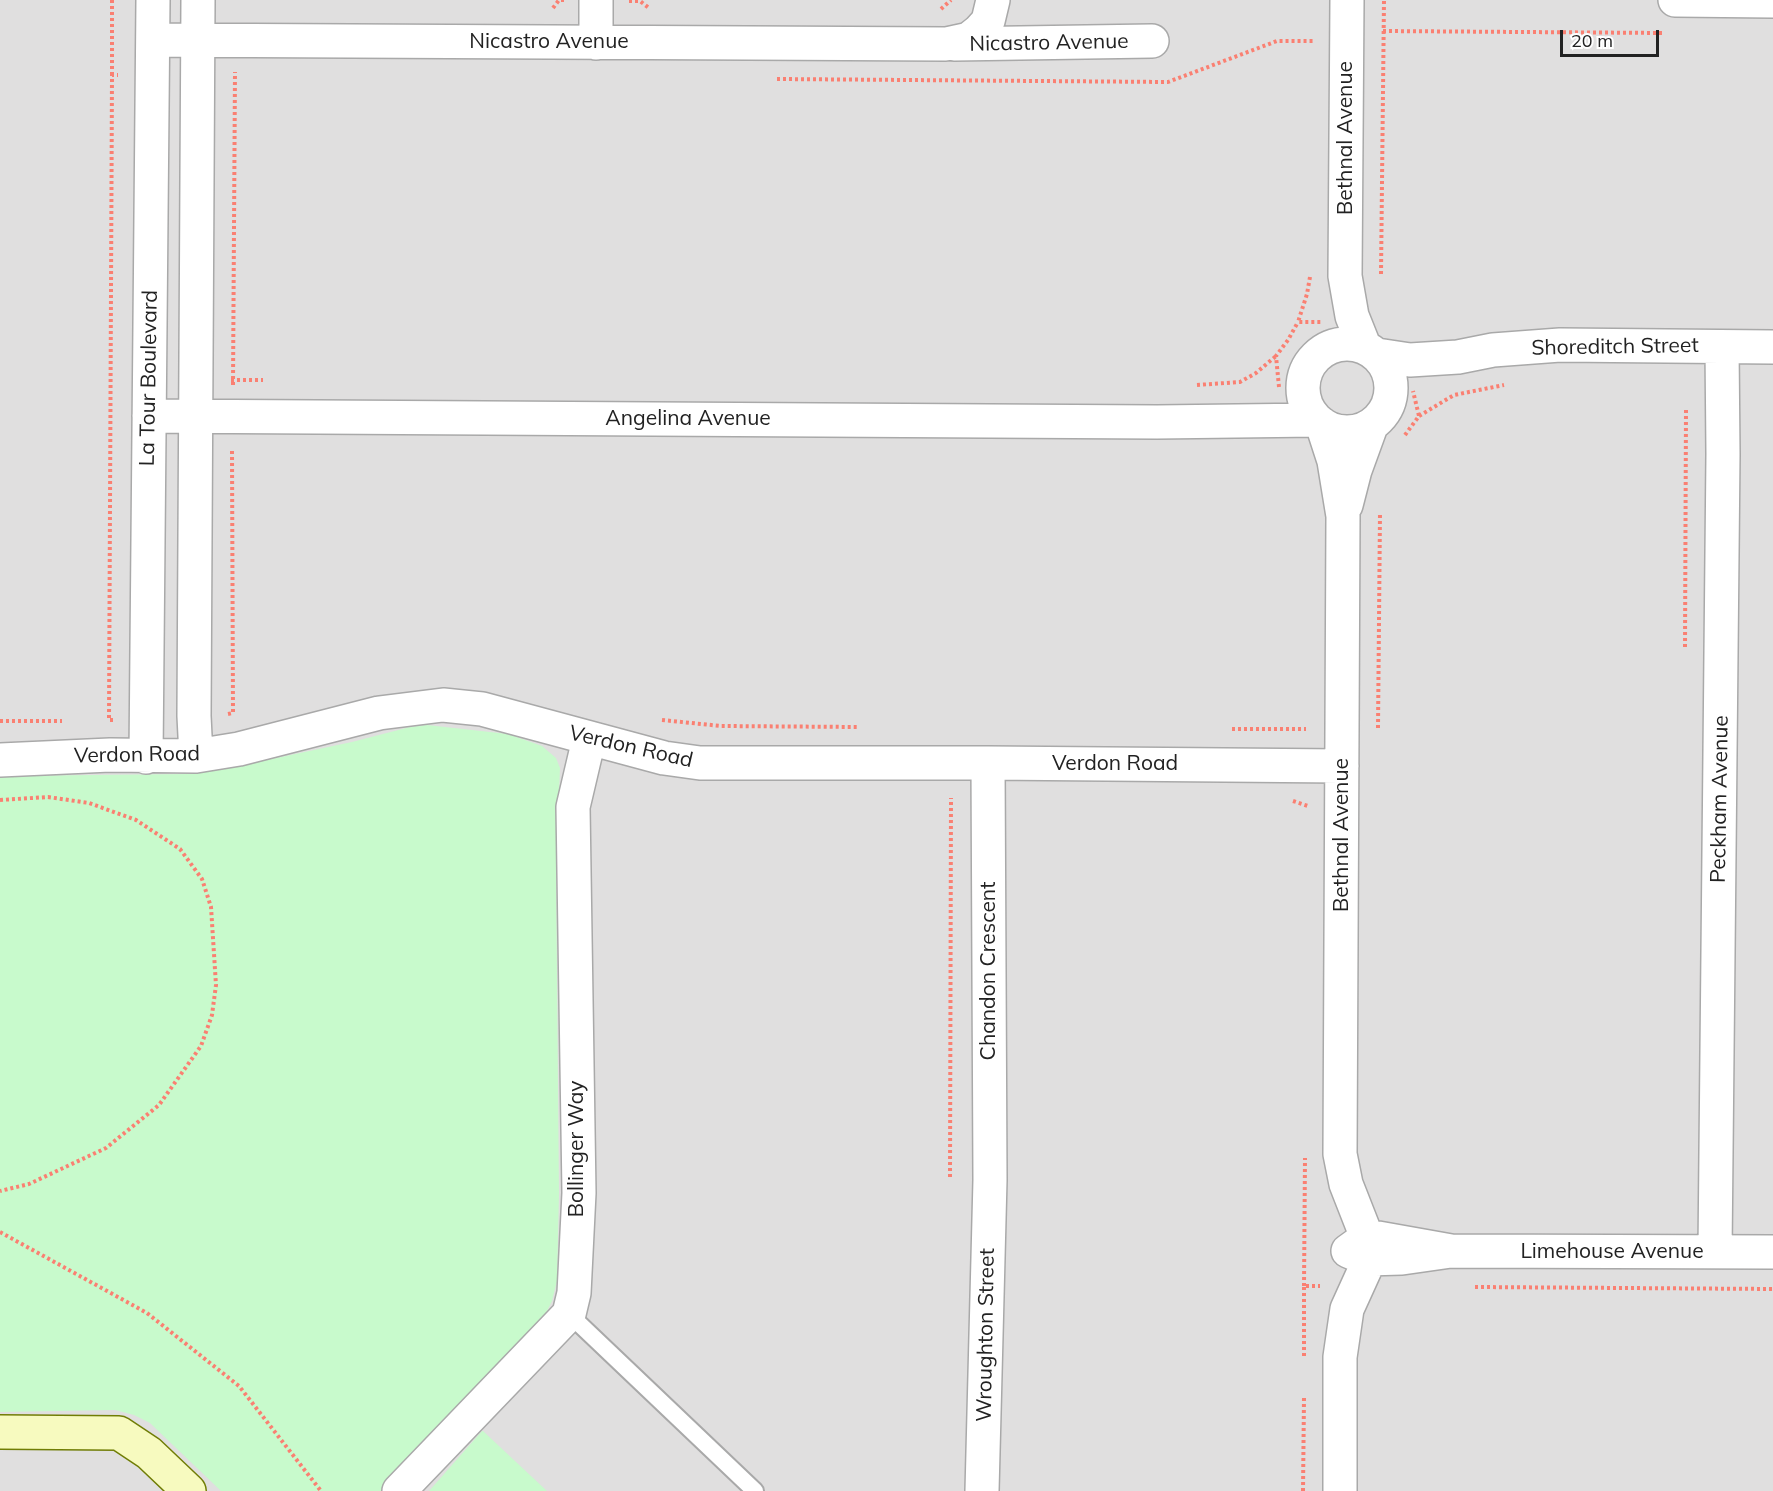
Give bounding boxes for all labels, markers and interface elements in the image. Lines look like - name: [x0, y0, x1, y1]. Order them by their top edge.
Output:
- scale bar: [1563, 18, 1662, 56]
- street label: Nicastro Avenue: [469, 29, 629, 55]
- street label: Nicastro Avenue: [969, 29, 1129, 57]
- text: 20 m: [1571, 29, 1613, 52]
- street label: Bethnal Avenue: [1333, 61, 1359, 215]
- street label: La Tour Boulevard: [135, 290, 163, 466]
- street label: Shoreditch Street: [1531, 333, 1699, 361]
- street label: Angelina Avenue: [605, 406, 771, 432]
- street label: Peckham Avenue: [1706, 715, 1734, 883]
- street label: Verdon Road: [567, 721, 695, 773]
- street label: Verdon Road: [74, 741, 200, 769]
- street label: Verdon Road: [1052, 751, 1178, 777]
- street label: Bethnal Avenue: [1329, 758, 1355, 912]
- street label: Chandon Crescent: [976, 882, 1002, 1060]
- street label: Bollinger Way: [564, 1081, 590, 1217]
- street label: Limehouse Avenue: [1520, 1239, 1704, 1265]
- street label: Wroughton Street: [972, 1248, 1000, 1422]

